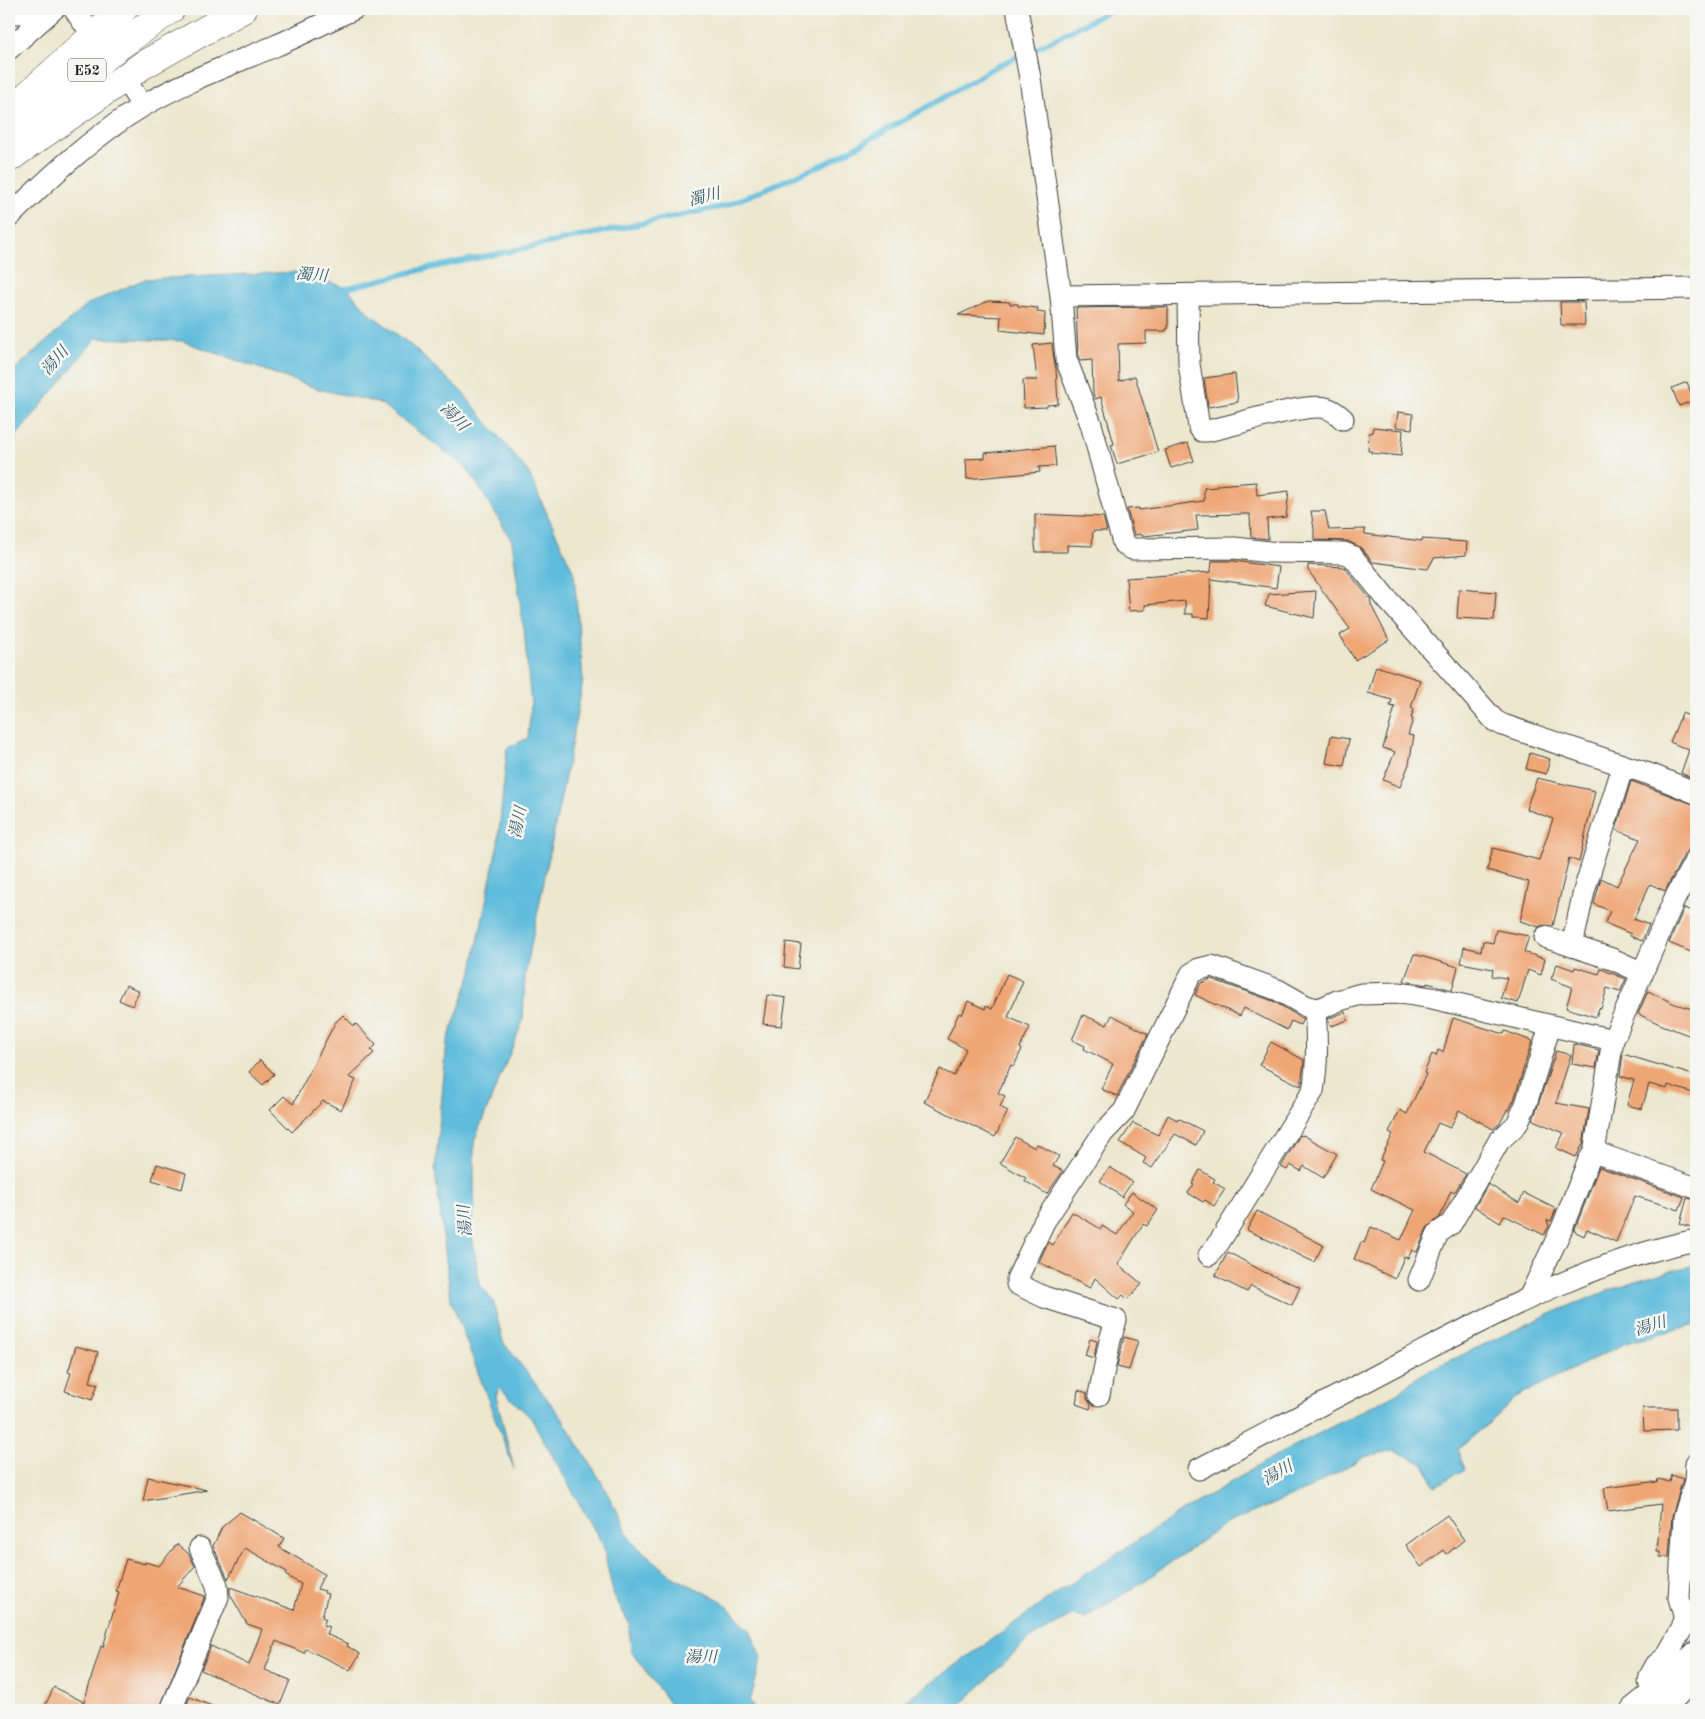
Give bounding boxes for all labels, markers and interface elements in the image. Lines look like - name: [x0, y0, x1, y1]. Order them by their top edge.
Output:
- road number: E52: [68, 58, 106, 82]
- water label: 濁川: [687, 184, 724, 210]
- water label: 濁川: [295, 265, 331, 285]
- water label: 湯川: [37, 341, 73, 379]
- water label: 湯川: [437, 399, 473, 436]
- water label: 湯川: [506, 803, 530, 840]
- water label: 湯川: [454, 1202, 475, 1238]
- water label: 湯川: [1632, 1312, 1670, 1339]
- water label: 湯川: [1259, 1456, 1298, 1489]
- water label: 湯川: [685, 1648, 719, 1666]

